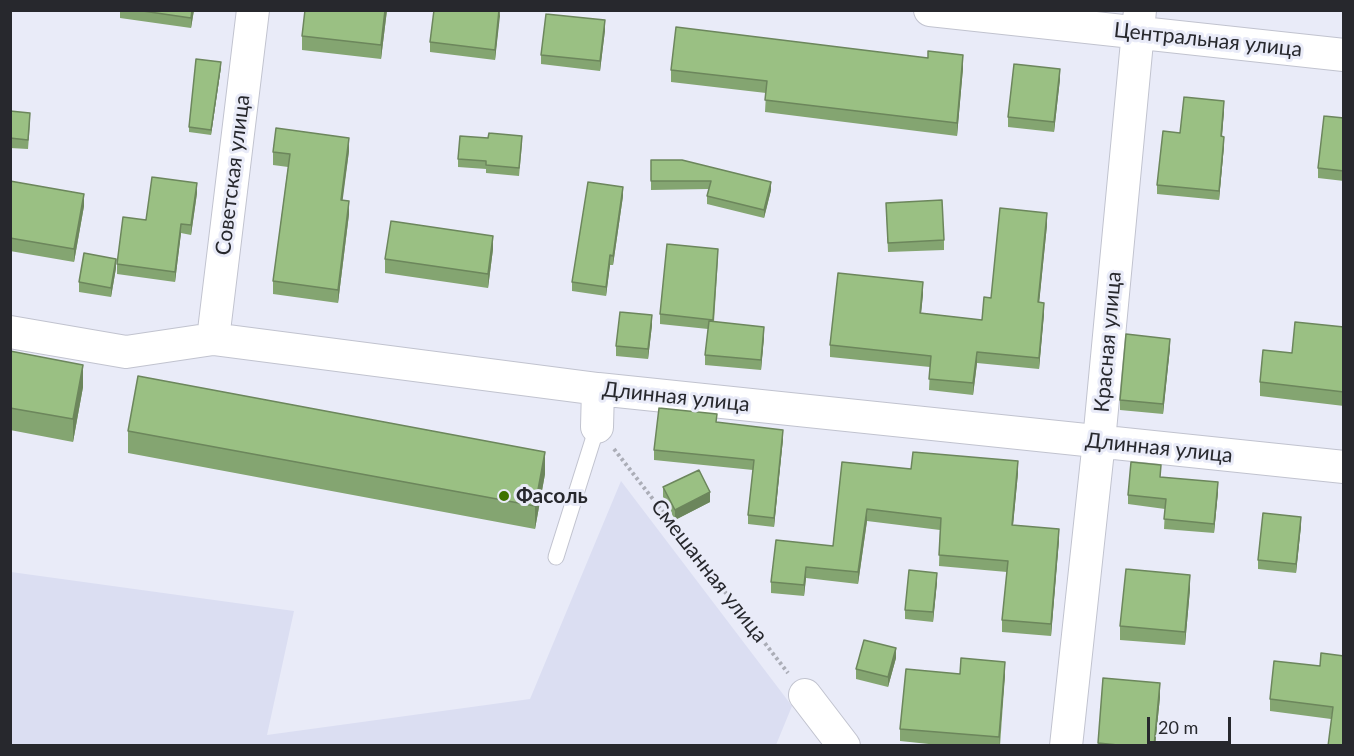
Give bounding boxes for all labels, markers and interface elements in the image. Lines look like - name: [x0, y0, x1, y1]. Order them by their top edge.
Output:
- street label: Центральная улица: [1113, 18, 1303, 62]
- street label: Советская улица: [211, 93, 255, 257]
- street label: Красная улица: [1089, 270, 1127, 414]
- street label: Длинная улица: [601, 377, 751, 417]
- street label: Длинная улица: [1084, 428, 1234, 468]
- place label: Фасоль: [516, 483, 588, 509]
- marker: Фасоль: [497, 489, 511, 503]
- street label: Смешанная улица: [645, 494, 773, 648]
- scale bar: [1150, 705, 1234, 743]
- text: 20 m: [1158, 716, 1198, 738]

